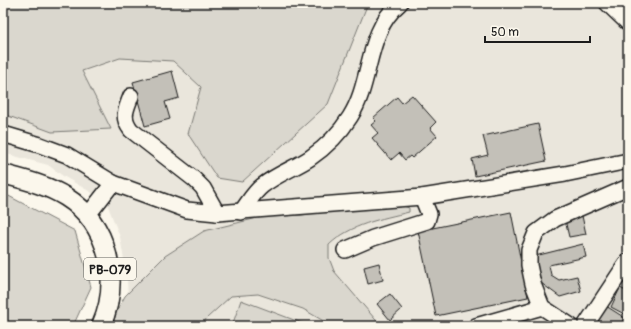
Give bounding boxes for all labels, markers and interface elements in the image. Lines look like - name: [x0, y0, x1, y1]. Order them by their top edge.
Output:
- scale bar: [485, 18, 590, 44]
- text: 50 m: [491, 25, 519, 40]
- road number: PB-079: [84, 258, 136, 280]

